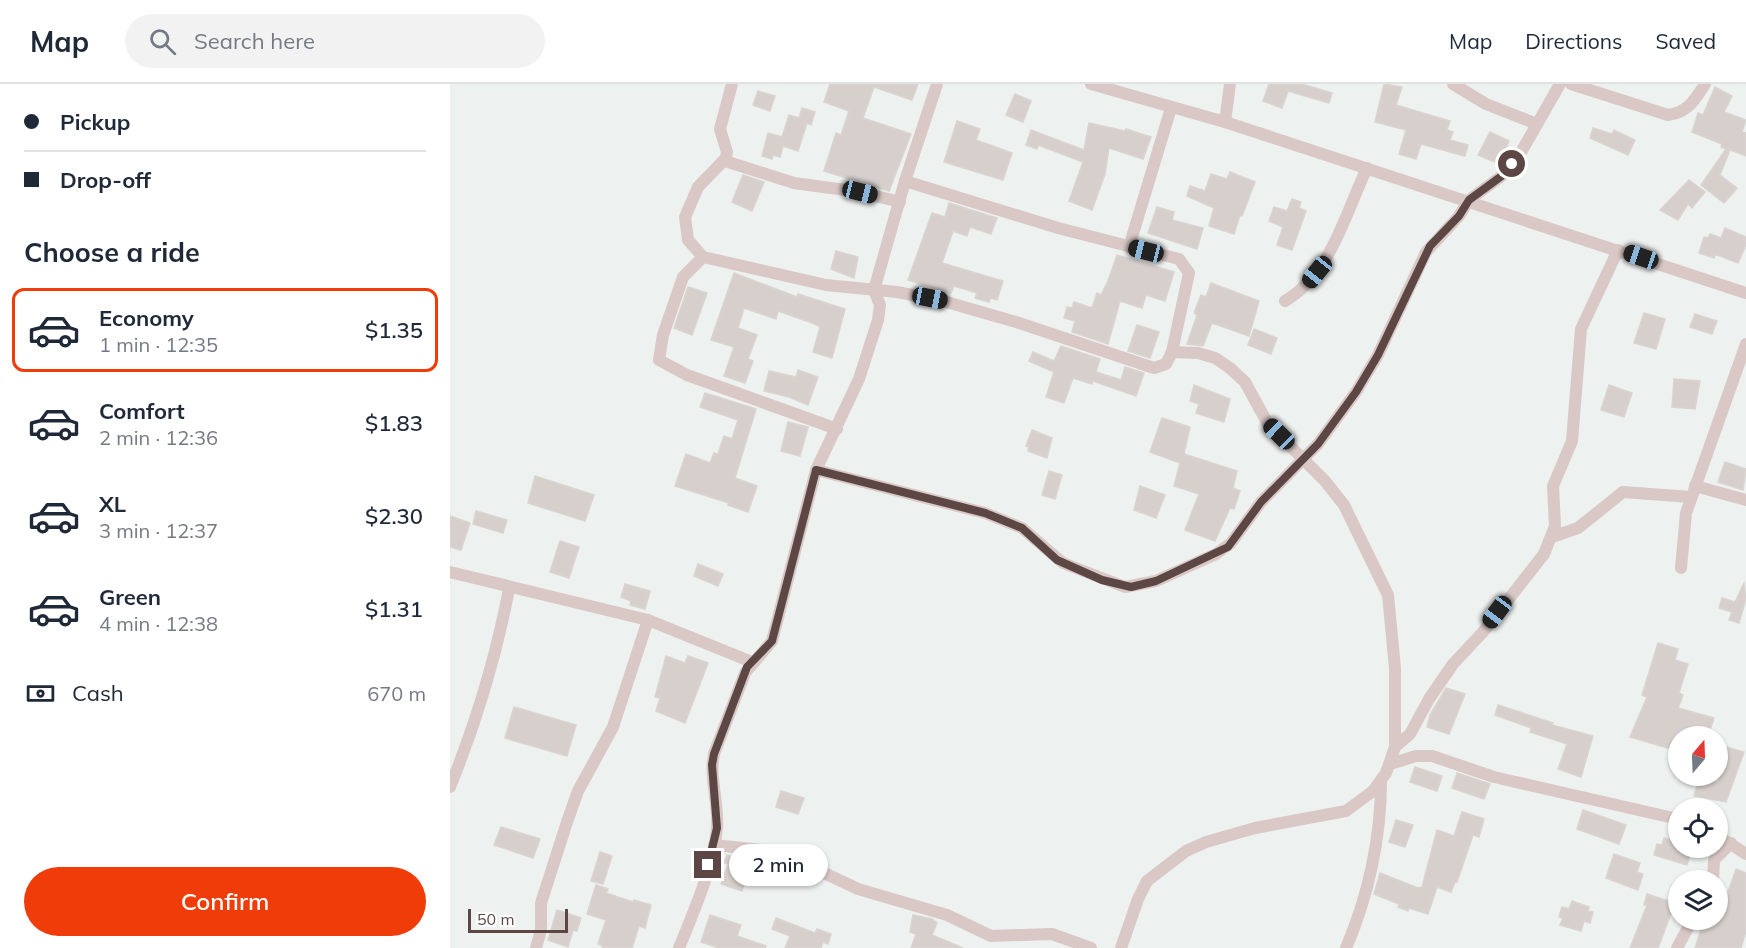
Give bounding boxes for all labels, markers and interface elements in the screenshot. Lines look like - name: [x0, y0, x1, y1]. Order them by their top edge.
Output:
- search box: [125, 14, 545, 68]
- text: Map: [30, 24, 89, 59]
- icon: search: [146, 25, 179, 58]
- text: Search here: [194, 27, 315, 55]
- text: Map: [1449, 28, 1492, 54]
- text: Directions: [1525, 28, 1622, 54]
- text: Saved: [1655, 28, 1716, 54]
- text: Pickup: [60, 108, 130, 136]
- route start: [1498, 150, 1525, 177]
- text: Drop-off: [60, 166, 151, 194]
- car: [840, 179, 880, 205]
- text: Choose a ride: [24, 235, 200, 269]
- car: [1126, 238, 1166, 264]
- car: [1621, 243, 1661, 271]
- car: [1299, 252, 1335, 292]
- car: [911, 286, 949, 310]
- icon: car: [27, 303, 81, 357]
- text: Economy: [99, 304, 194, 332]
- text: $1.35: [365, 316, 423, 344]
- text: 1 min · 12:35: [99, 332, 218, 357]
- icon: car: [27, 396, 81, 450]
- text: Comfort: [99, 397, 185, 425]
- text: $1.83: [365, 409, 423, 437]
- car: [1260, 415, 1298, 453]
- text: 2 min · 12:36: [99, 425, 218, 450]
- icon: car: [27, 489, 81, 543]
- text: XL: [99, 490, 126, 518]
- text: $2.30: [365, 502, 423, 530]
- text: 3 min · 12:37: [99, 518, 218, 543]
- icon: car: [27, 582, 81, 636]
- text: Green: [99, 583, 161, 611]
- car: [1479, 592, 1515, 632]
- text: $1.31: [365, 595, 423, 623]
- text: 4 min · 12:38: [99, 611, 218, 636]
- icon: cash: [24, 677, 57, 710]
- text: Cash: [72, 679, 124, 707]
- text: 670 m: [367, 681, 426, 706]
- north arrow: [1668, 726, 1728, 786]
- map controls: [1668, 726, 1728, 930]
- button: locate: [1668, 798, 1728, 858]
- callout: 2 min: [729, 844, 828, 886]
- route end: [694, 851, 721, 878]
- text: 2 min: [753, 852, 804, 877]
- button: Confirm: [24, 867, 426, 936]
- button: layers: [1668, 870, 1728, 930]
- scale bar: [468, 906, 568, 934]
- text: 50 m: [477, 909, 514, 929]

